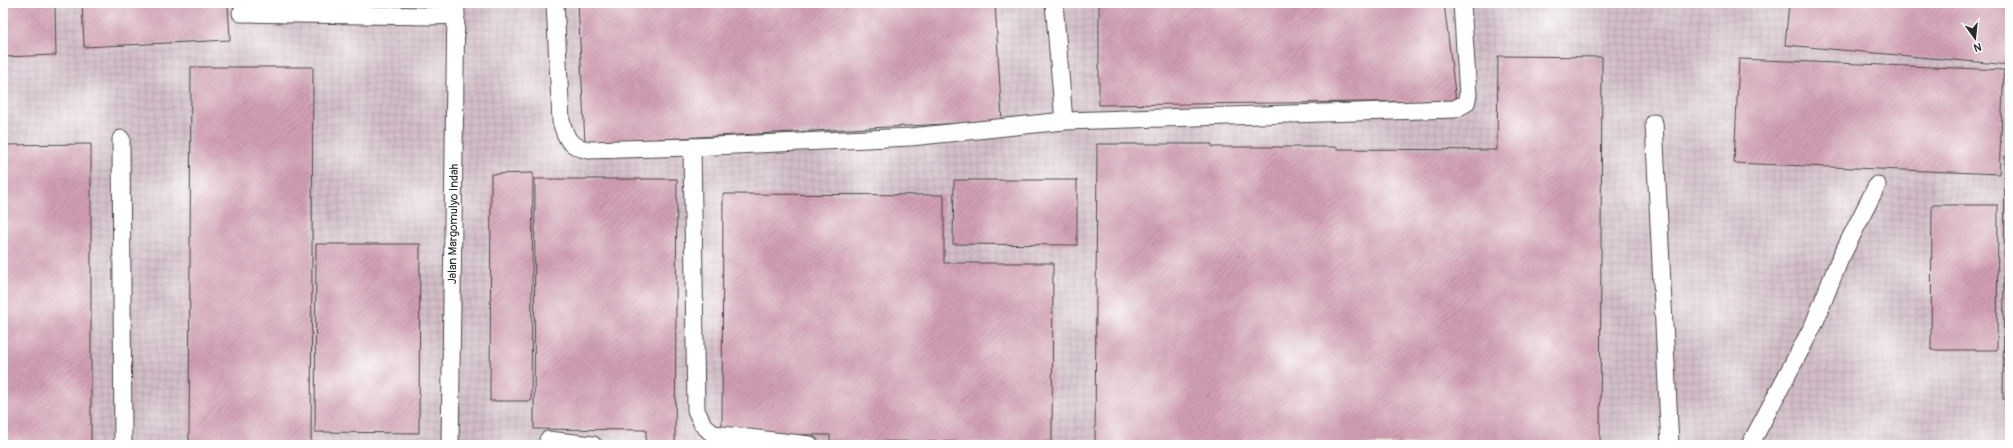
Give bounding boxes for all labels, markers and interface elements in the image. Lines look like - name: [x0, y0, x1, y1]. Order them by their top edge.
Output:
- north arrow: [1955, 18, 1995, 58]
- text: N: [1972, 40, 1983, 55]
- street label: Jalan Margomulyo Indah: [445, 163, 462, 284]

